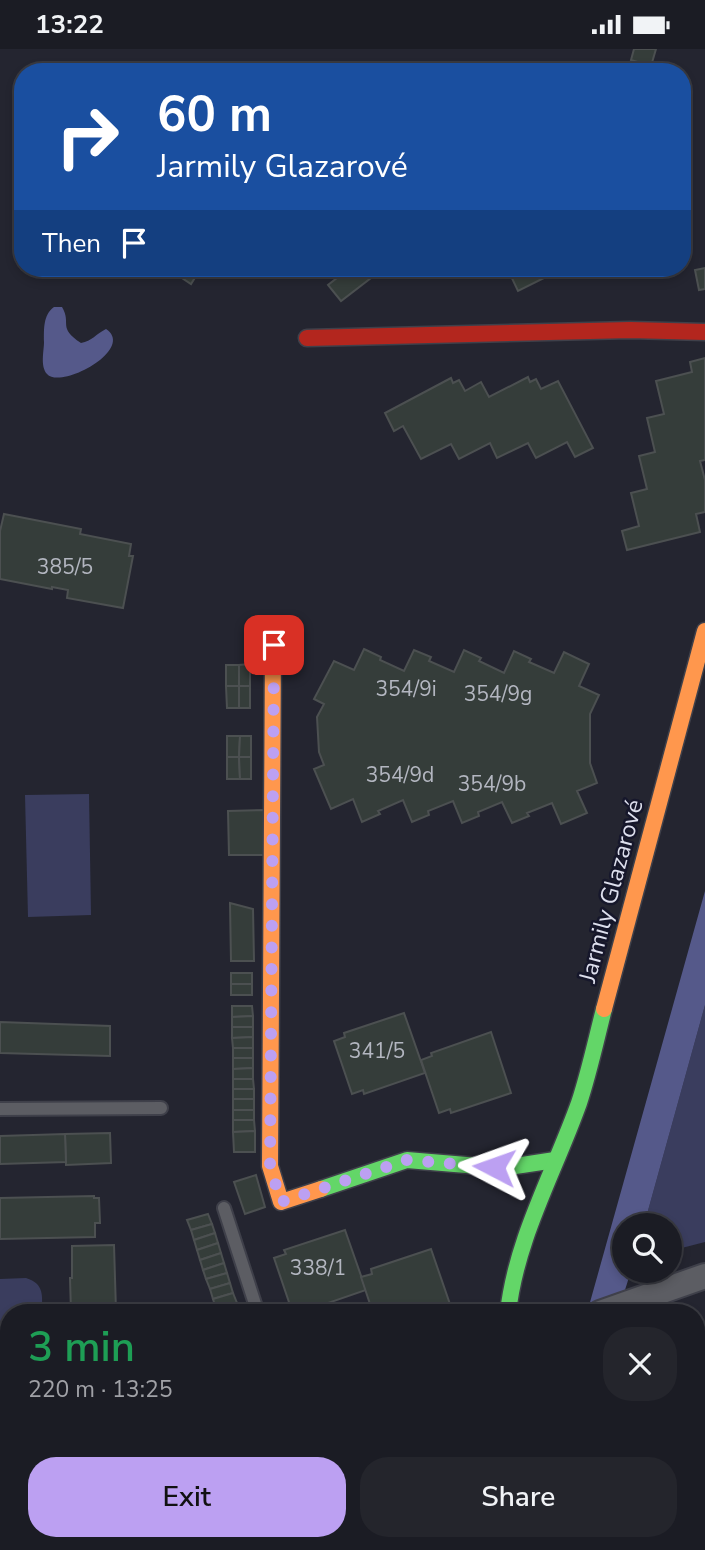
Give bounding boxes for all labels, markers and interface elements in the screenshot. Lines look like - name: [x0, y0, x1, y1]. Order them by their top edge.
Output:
- text: 13:22: [35, 7, 104, 42]
- text: 60 m: [157, 81, 272, 148]
- icon: right: [42, 91, 133, 182]
- text: Jarmily Glazarové: [157, 145, 408, 188]
- icon: arrive: [115, 224, 153, 262]
- text: Then: [42, 226, 101, 261]
- house number: 385/5: [37, 553, 93, 581]
- pin: [244, 615, 304, 675]
- icon: arrive: [255, 626, 293, 664]
- house number: 354/9i: [375, 675, 437, 703]
- house number: 354/9g: [464, 680, 532, 708]
- house number: 354/9d: [366, 761, 434, 789]
- house number: 354/9b: [458, 770, 526, 798]
- street label: Jarmily Glazarové: [571, 796, 651, 987]
- house number: 341/5: [349, 1037, 405, 1065]
- position arrow: [457, 1130, 531, 1204]
- map controls: [612, 1213, 682, 1283]
- button: search: [612, 1213, 682, 1283]
- house number: 338/1: [290, 1254, 346, 1282]
- text: 3 min: [28, 1319, 135, 1376]
- button: close: [603, 1327, 677, 1401]
- text: 220 m · 13:25: [28, 1374, 173, 1405]
- button: Exit: [28, 1457, 346, 1537]
- button: Share: [360, 1457, 677, 1537]

